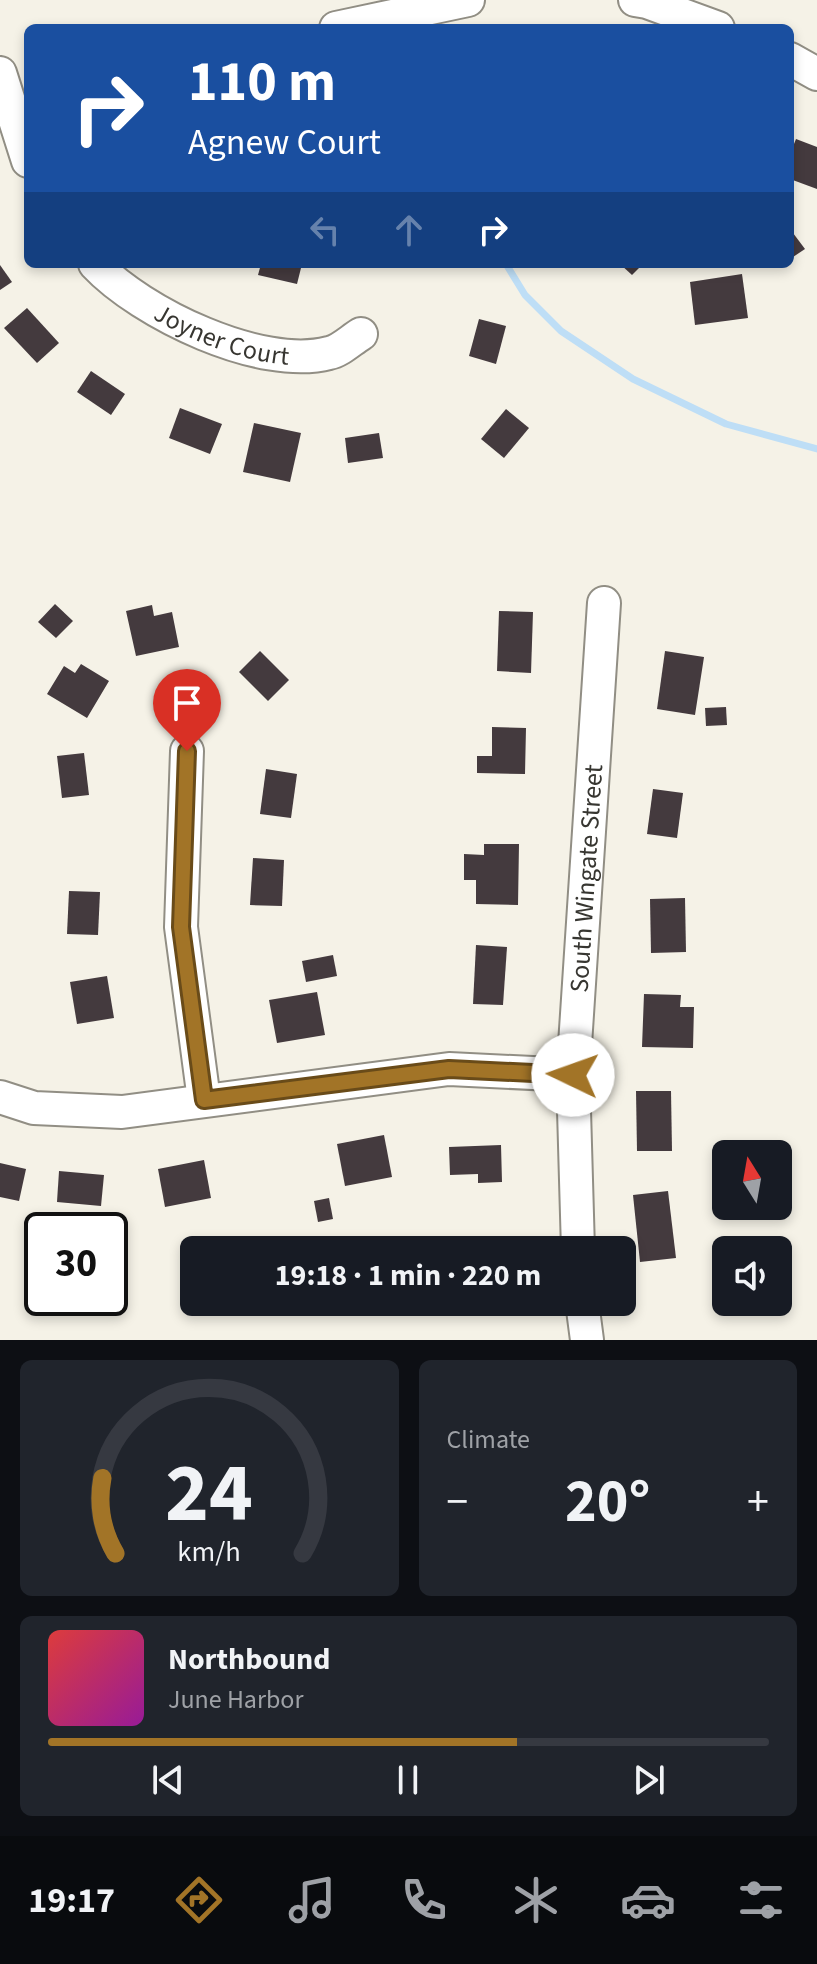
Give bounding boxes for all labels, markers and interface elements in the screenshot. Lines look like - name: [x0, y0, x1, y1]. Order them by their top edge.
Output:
- text: 110 m: [188, 43, 336, 122]
- icon: right: [56, 56, 160, 160]
- text: Agnew Court: [188, 117, 381, 168]
- icon: left: [303, 208, 347, 252]
- icon: ahead: [387, 208, 431, 252]
- icon: right: [471, 208, 515, 252]
- street label: Joyner Court: [148, 294, 291, 374]
- pin: [153, 669, 221, 751]
- icon: arrive: [165, 681, 209, 725]
- street label: South Wingate Street: [560, 763, 612, 994]
- position arrow: [531, 1033, 615, 1117]
- north arrow: [712, 1140, 792, 1220]
- map controls: [712, 1140, 792, 1316]
- speed limit sign: 30: [24, 1212, 128, 1316]
- button: sound: [712, 1236, 792, 1316]
- text: 19:18 · 1 min · 220 m: [275, 1254, 541, 1297]
- text: Climate: [447, 1421, 530, 1458]
- text: 24: [165, 1435, 253, 1553]
- text: 20°: [565, 1460, 650, 1545]
- text: −: [447, 1471, 468, 1534]
- text: +: [747, 1471, 769, 1534]
- text: km/h: [178, 1532, 241, 1572]
- text: Northbound: [168, 1638, 330, 1681]
- text: June Harbor: [168, 1681, 304, 1718]
- icon: previous: [146, 1758, 190, 1802]
- icon: pause: [386, 1758, 430, 1802]
- icon: next: [627, 1758, 671, 1802]
- icon: directions: [171, 1872, 227, 1928]
- icon: music: [284, 1872, 340, 1928]
- icon: phone: [396, 1872, 452, 1928]
- icon: climate: [508, 1872, 564, 1928]
- icon: car: [620, 1872, 676, 1928]
- icon: filters: [733, 1872, 789, 1928]
- text: 19:17: [28, 1875, 115, 1926]

